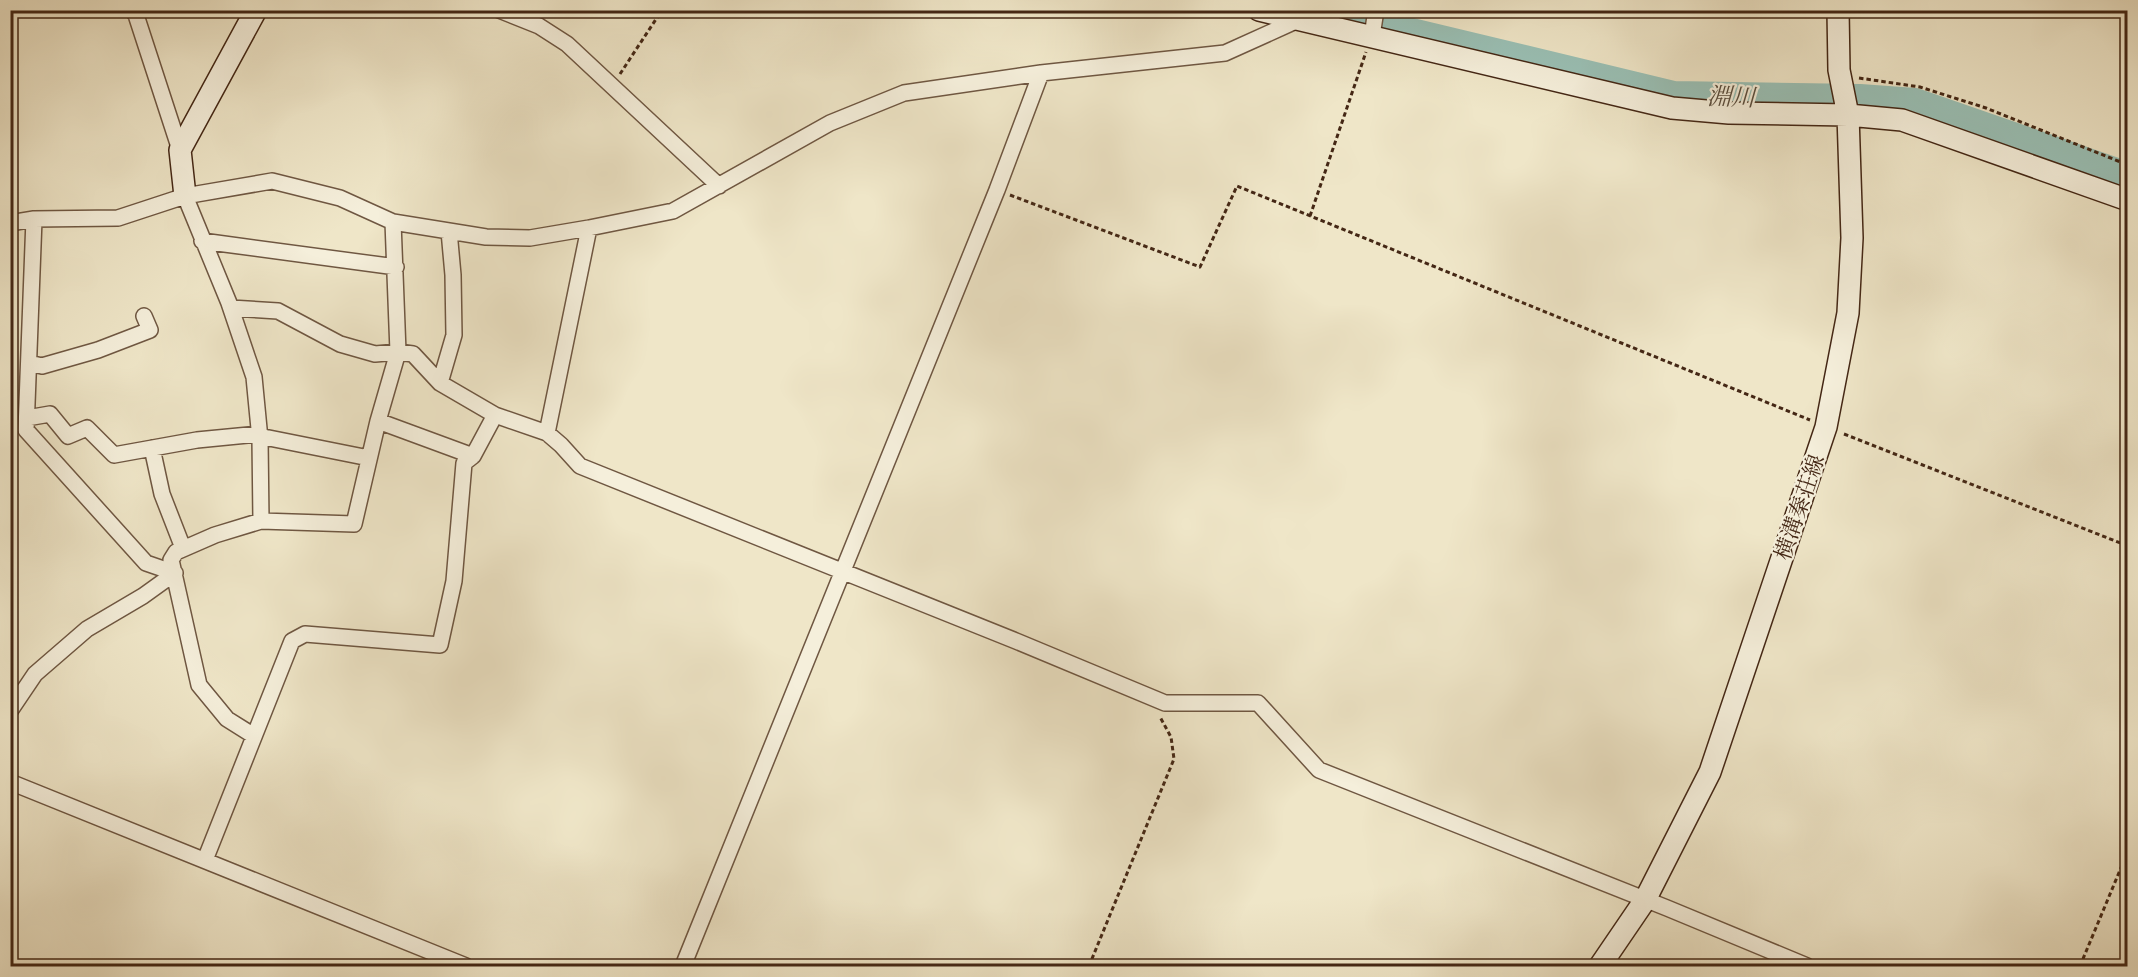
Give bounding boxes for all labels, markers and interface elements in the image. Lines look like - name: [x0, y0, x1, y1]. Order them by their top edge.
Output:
- water label: 淵川: [1706, 82, 1758, 114]
- street label: 横溝秦荘線: [1770, 451, 1831, 564]

